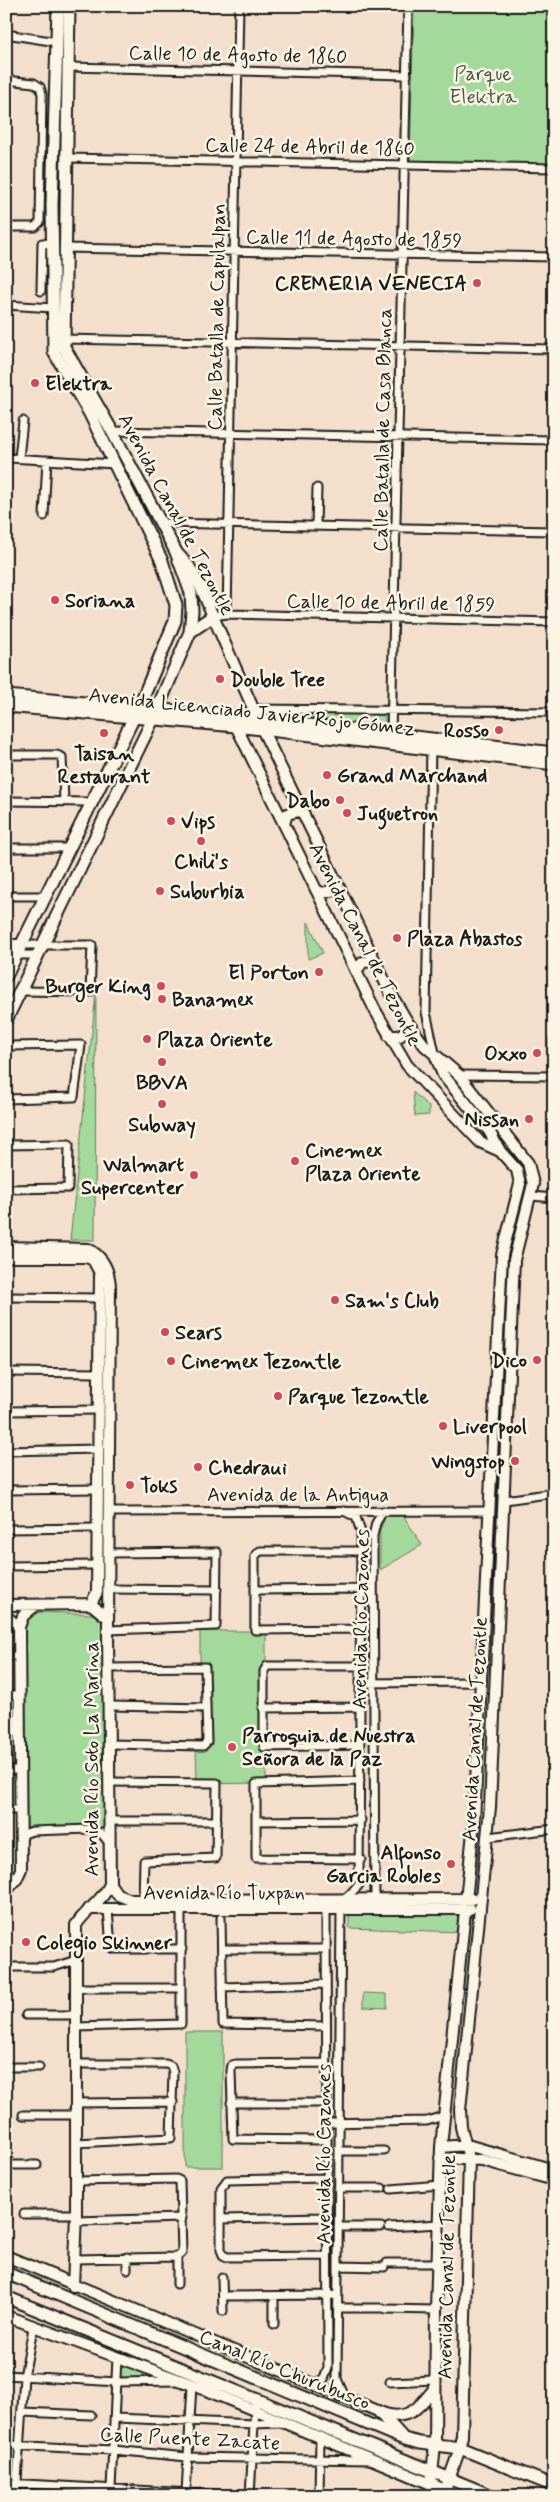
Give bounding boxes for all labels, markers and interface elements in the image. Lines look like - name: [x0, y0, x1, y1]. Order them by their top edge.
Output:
- street label: Calle 10 de Agosto de 1860: [128, 40, 348, 71]
- park label: Parque Elektra: [450, 61, 517, 111]
- street label: Calle 24 de Abril de 1860: [205, 132, 415, 163]
- street label: Calle Batalla de Capulalpan: [202, 203, 233, 431]
- street label: Calle 11 de Agosto de 1859: [246, 224, 463, 255]
- place label: CREMERIA VENECIA: [275, 271, 467, 298]
- marker: CREMERIA VENECIA: [471, 277, 483, 289]
- street label: Calle Batalla de Casa Blanca: [368, 308, 399, 552]
- place label: Elektra: [45, 371, 113, 398]
- marker: Elektra: [29, 377, 41, 389]
- street label: Avenida Canal de Tezontle: [111, 409, 240, 620]
- place label: Soriana: [65, 588, 135, 615]
- street label: Calle 10 de Abril de 1859: [286, 588, 496, 619]
- marker: Soriana: [49, 594, 61, 606]
- place label: Double Tree: [230, 667, 325, 694]
- marker: Double Tree: [214, 673, 226, 685]
- street label: Avenida Licenciado Javier Rojo Gómez: [87, 682, 417, 743]
- place label: Rosso: [444, 718, 489, 745]
- marker: Rosso: [493, 724, 505, 736]
- marker: Taisan Restaurant: [98, 727, 110, 739]
- place label: Taisan Restaurant: [58, 741, 151, 791]
- place label: Grand Marchand: [337, 763, 487, 790]
- marker: Grand Marchand: [321, 769, 333, 781]
- place label: Dabo: [286, 788, 330, 815]
- marker: Dabo: [334, 794, 346, 806]
- place label: Juguetron: [357, 801, 438, 830]
- marker: Juguetron: [341, 807, 353, 819]
- place label: Vips: [181, 809, 215, 836]
- marker: Vips: [165, 815, 177, 827]
- marker: Chili's: [195, 835, 207, 847]
- street label: Avenida Canal de Tezontle: [302, 838, 428, 1051]
- place label: Chili's: [174, 849, 228, 876]
- place label: Suburbia: [170, 879, 245, 906]
- marker: Suburbia: [154, 885, 166, 897]
- place label: Plaza Abastos: [407, 926, 522, 953]
- marker: Plaza Abastos: [391, 932, 403, 944]
- place label: El Porton: [228, 960, 309, 987]
- marker: El Porton: [313, 966, 325, 978]
- place label: Burger King: [45, 974, 151, 1003]
- marker: Burger King: [155, 980, 167, 992]
- place label: Banamex: [172, 987, 254, 1014]
- marker: Banamex: [156, 993, 168, 1005]
- place label: Plaza Oriente: [157, 1027, 273, 1054]
- marker: Plaza Oriente: [141, 1033, 153, 1045]
- place label: Oxxo: [484, 1041, 527, 1068]
- marker: Oxxo: [531, 1047, 543, 1059]
- marker: BBVA: [156, 1056, 168, 1068]
- place label: BBVA: [136, 1070, 188, 1097]
- marker: Subway: [156, 1098, 168, 1110]
- place label: Nissan: [465, 1107, 519, 1134]
- place label: Subway: [128, 1112, 196, 1139]
- marker: Nissan: [523, 1113, 535, 1125]
- place label: Cinemex Plaza Oriente: [305, 1138, 421, 1188]
- place label: Walmart Supercenter: [81, 1152, 185, 1202]
- marker: Cinemex Plaza Oriente: [289, 1155, 301, 1167]
- marker: Walmart Supercenter: [188, 1169, 200, 1181]
- place label: Sam's Club: [345, 1288, 439, 1315]
- marker: Sam's Club: [329, 1294, 341, 1306]
- place label: Sears: [175, 1320, 222, 1347]
- marker: Sears: [159, 1326, 171, 1338]
- place label: Dico: [491, 1348, 527, 1375]
- place label: Cinemex Tezontle: [181, 1349, 342, 1376]
- marker: Dico: [531, 1354, 543, 1366]
- marker: Cinemex Tezontle: [165, 1355, 177, 1367]
- place label: Parque Tezontle: [288, 1384, 429, 1411]
- marker: Parque Tezontle: [272, 1390, 284, 1402]
- place label: Liverpool: [453, 1414, 527, 1441]
- marker: Liverpool: [437, 1420, 449, 1432]
- place label: Wingstop: [431, 1449, 505, 1478]
- place label: Chedraui: [208, 1455, 287, 1482]
- marker: Wingstop: [509, 1455, 521, 1467]
- marker: Chedraui: [192, 1461, 204, 1473]
- place label: Toks: [140, 1473, 177, 1500]
- marker: Toks: [124, 1479, 136, 1491]
- street label: Avenida de la Antigua: [207, 1482, 389, 1509]
- street label: Avenida Río Cazones: [346, 1528, 377, 1709]
- street label: Avenida Canal de Tezontle: [456, 1616, 495, 1842]
- street label: Avenida Río Soto La Marina: [79, 1642, 106, 1876]
- place label: Parroquia de Nuestra Señora de la Paz: [242, 1723, 416, 1773]
- marker: Parroquia de Nuestra Señora de la Paz: [226, 1741, 238, 1753]
- place label: Alfonso Garcia Robles: [326, 1840, 441, 1890]
- marker: Alfonso Garcia Robles: [445, 1858, 457, 1870]
- street label: Avenida Río Tuxpan: [143, 1880, 305, 1907]
- place label: Colegio Skinner: [36, 1930, 173, 1959]
- marker: Colegio Skinner: [20, 1936, 32, 1948]
- street label: Avenida Río Cazones: [311, 2064, 338, 2244]
- street label: Avenida Canal de Tezontle: [432, 2154, 463, 2380]
- street label: Canal Río Churubusco: [195, 2324, 374, 2417]
- street label: Calle Puente Zacate: [99, 2421, 281, 2458]

